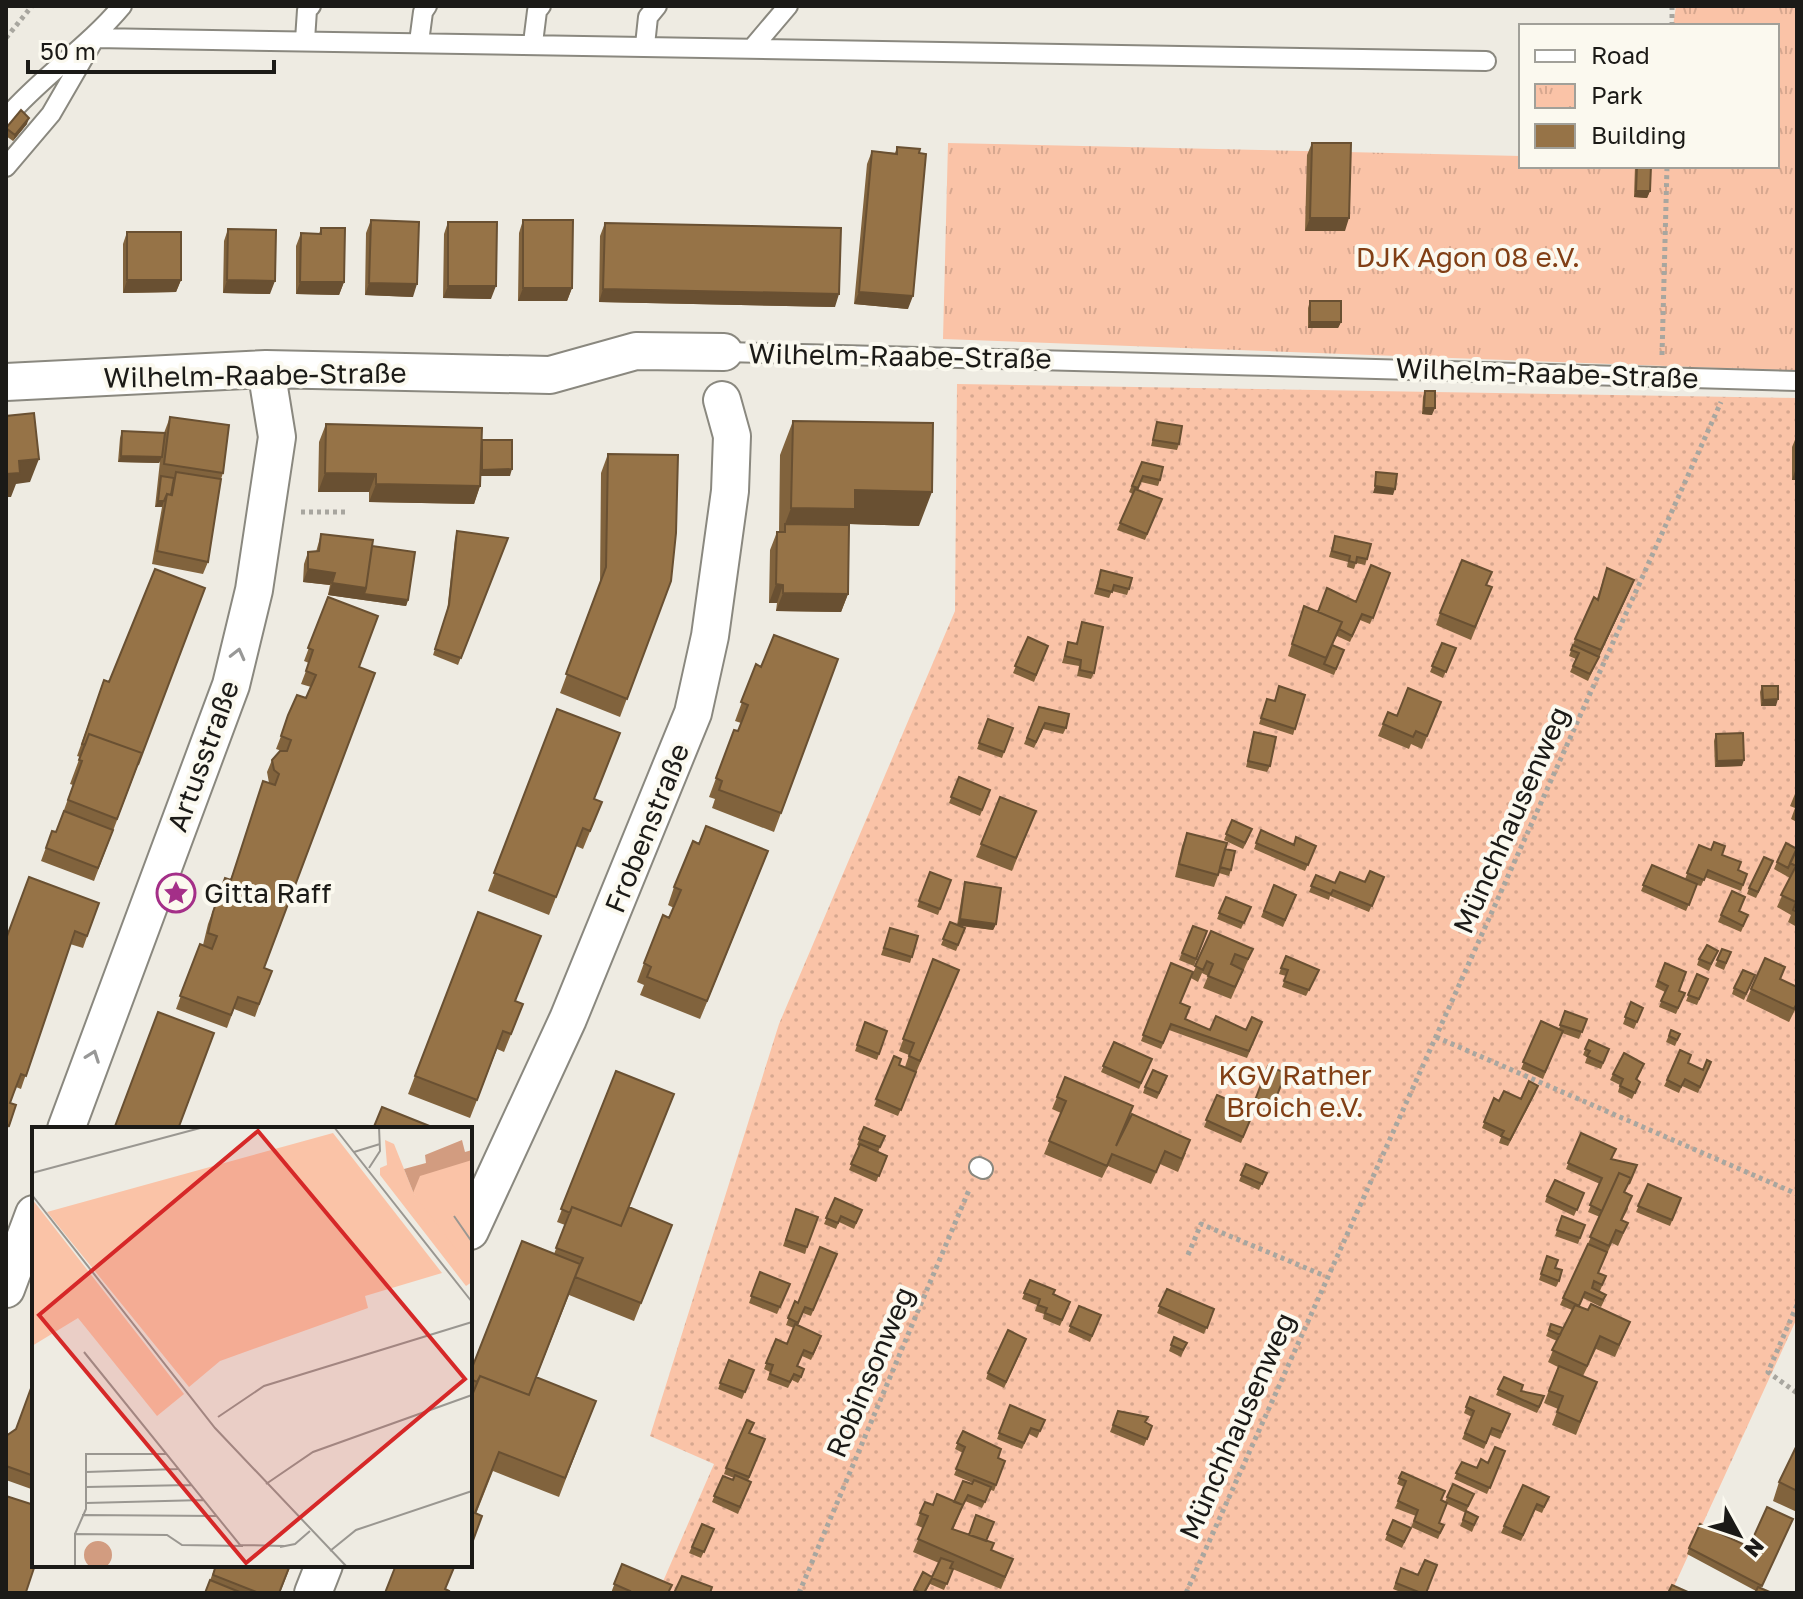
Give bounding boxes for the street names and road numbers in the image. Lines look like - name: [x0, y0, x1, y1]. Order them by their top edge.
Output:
- street label: Wilhelm-Raabe-Straße: [748, 336, 1052, 375]
- street label: Wilhelm-Raabe-Straße: [1395, 351, 1699, 394]
- street label: Wilhelm-Raabe-Straße: [103, 355, 407, 394]
- street label: Artusstraße: [160, 676, 245, 836]
- street label: Münchhausenweg: [1446, 701, 1575, 938]
- street label: Frobenstraße: [598, 738, 696, 917]
- street label: Robinsonweg: [819, 1282, 920, 1462]
- street label: Münchhausenweg: [1172, 1307, 1301, 1544]

